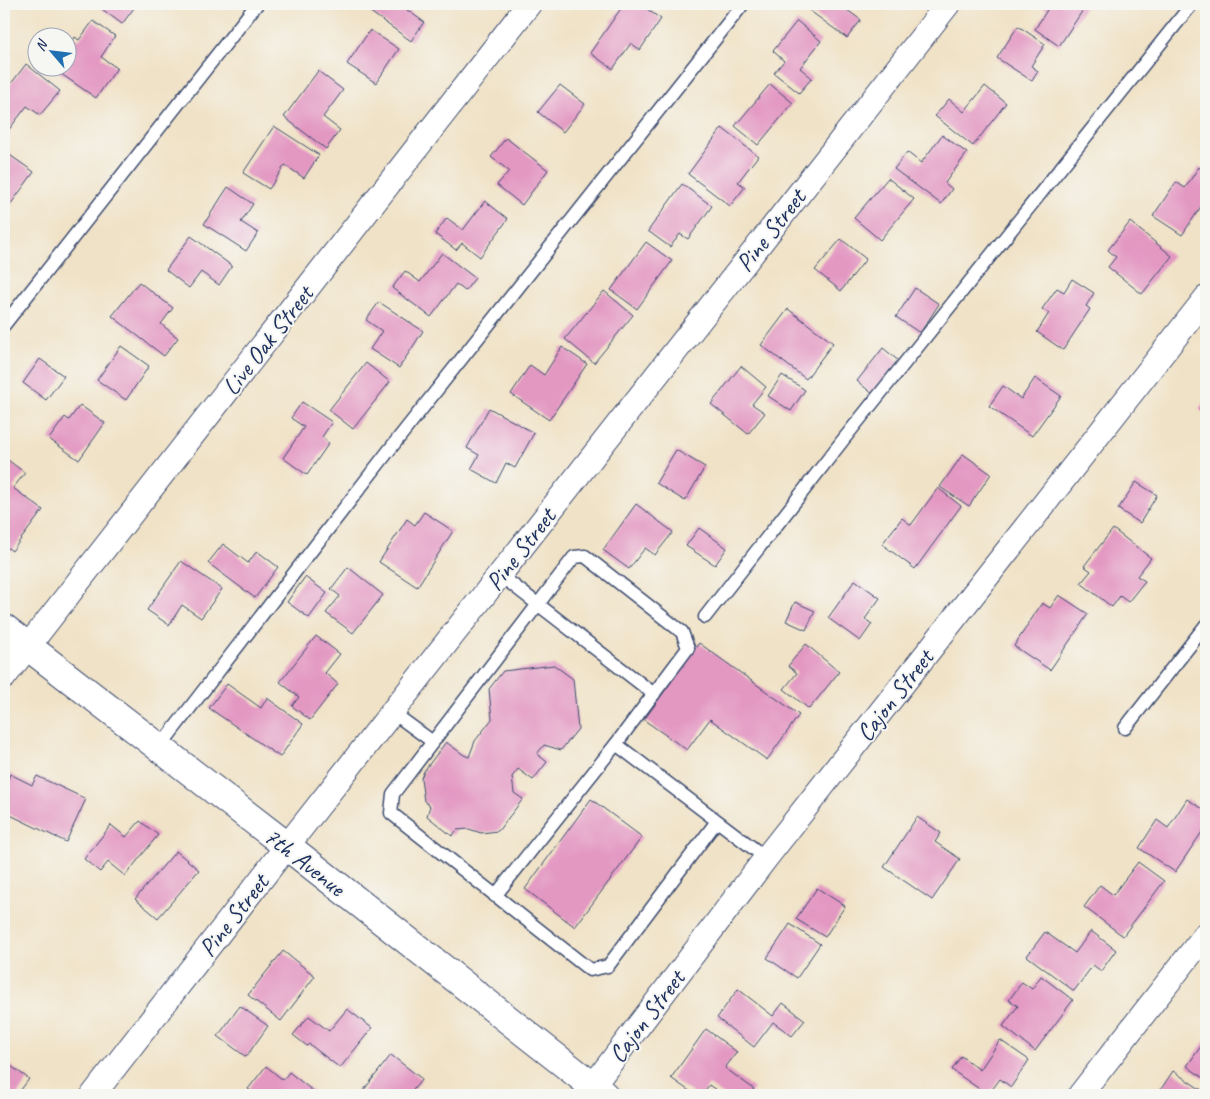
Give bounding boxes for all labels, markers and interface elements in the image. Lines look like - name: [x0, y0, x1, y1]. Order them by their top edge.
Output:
- north arrow: [28, 28, 78, 78]
- text: N: [31, 36, 52, 54]
- street label: Pine Street: [729, 181, 815, 278]
- street label: Live Oak Street: [215, 277, 322, 402]
- street label: Pine Street: [479, 500, 565, 597]
- street label: Cajon Street: [849, 641, 942, 748]
- street label: 7th Avenue: [257, 820, 353, 905]
- street label: Pine Street: [192, 866, 278, 963]
- street label: Cajon Street: [602, 962, 694, 1069]

